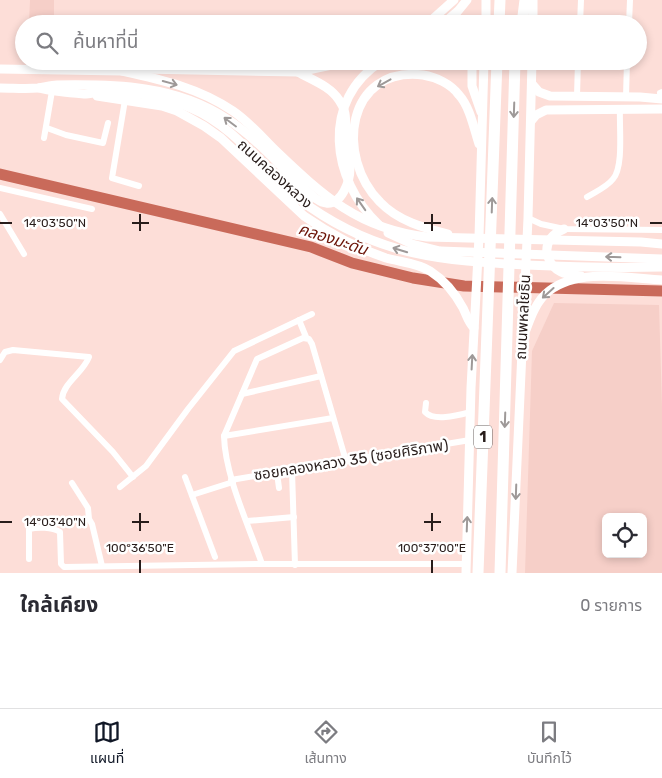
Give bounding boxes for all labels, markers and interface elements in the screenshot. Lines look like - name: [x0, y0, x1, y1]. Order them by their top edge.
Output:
- search box: [15, 15, 647, 70]
- icon: search: [33, 29, 61, 57]
- text: ค้นหาที่นี่: [73, 30, 138, 53]
- one-way arrow: [161, 78, 177, 88]
- one-way arrow: [376, 78, 391, 88]
- one-way arrow: [509, 102, 519, 118]
- one-way arrow: [223, 117, 237, 127]
- street label: ถนนคลองหลวง: [234, 136, 316, 212]
- one-way arrow: [356, 197, 366, 211]
- one-way arrow: [487, 197, 497, 214]
- text: 14°03'50"N: [24, 216, 86, 230]
- text: 14°03'50"N: [576, 216, 638, 230]
- water label: คลองมะดัน: [296, 219, 371, 259]
- one-way arrow: [392, 245, 408, 254]
- one-way arrow: [606, 253, 622, 262]
- street label: ถนนพหลโยธิน: [512, 274, 534, 360]
- one-way arrow: [541, 287, 554, 299]
- one-way arrow: [468, 354, 477, 370]
- one-way arrow: [500, 412, 510, 428]
- road number: 1: [474, 426, 492, 448]
- street label: ซอยคลองหลวง 35 (ซอยศิริภาพ): [252, 436, 450, 484]
- one-way arrow: [511, 484, 520, 500]
- map controls: [602, 513, 647, 558]
- button: locate: [602, 513, 647, 558]
- text: 14°03'40"N: [24, 515, 86, 529]
- one-way arrow: [463, 517, 472, 533]
- text: 100°36'50"E: [106, 541, 174, 555]
- text: 100°37'00"E: [398, 541, 466, 555]
- text: ใกล้เคียง: [20, 592, 98, 617]
- text: 0 รายการ: [580, 596, 642, 615]
- tab: แผนที่: [90, 718, 124, 769]
- tab: เส้นทาง: [304, 718, 347, 769]
- tab: บันทึกไว้: [527, 718, 572, 769]

